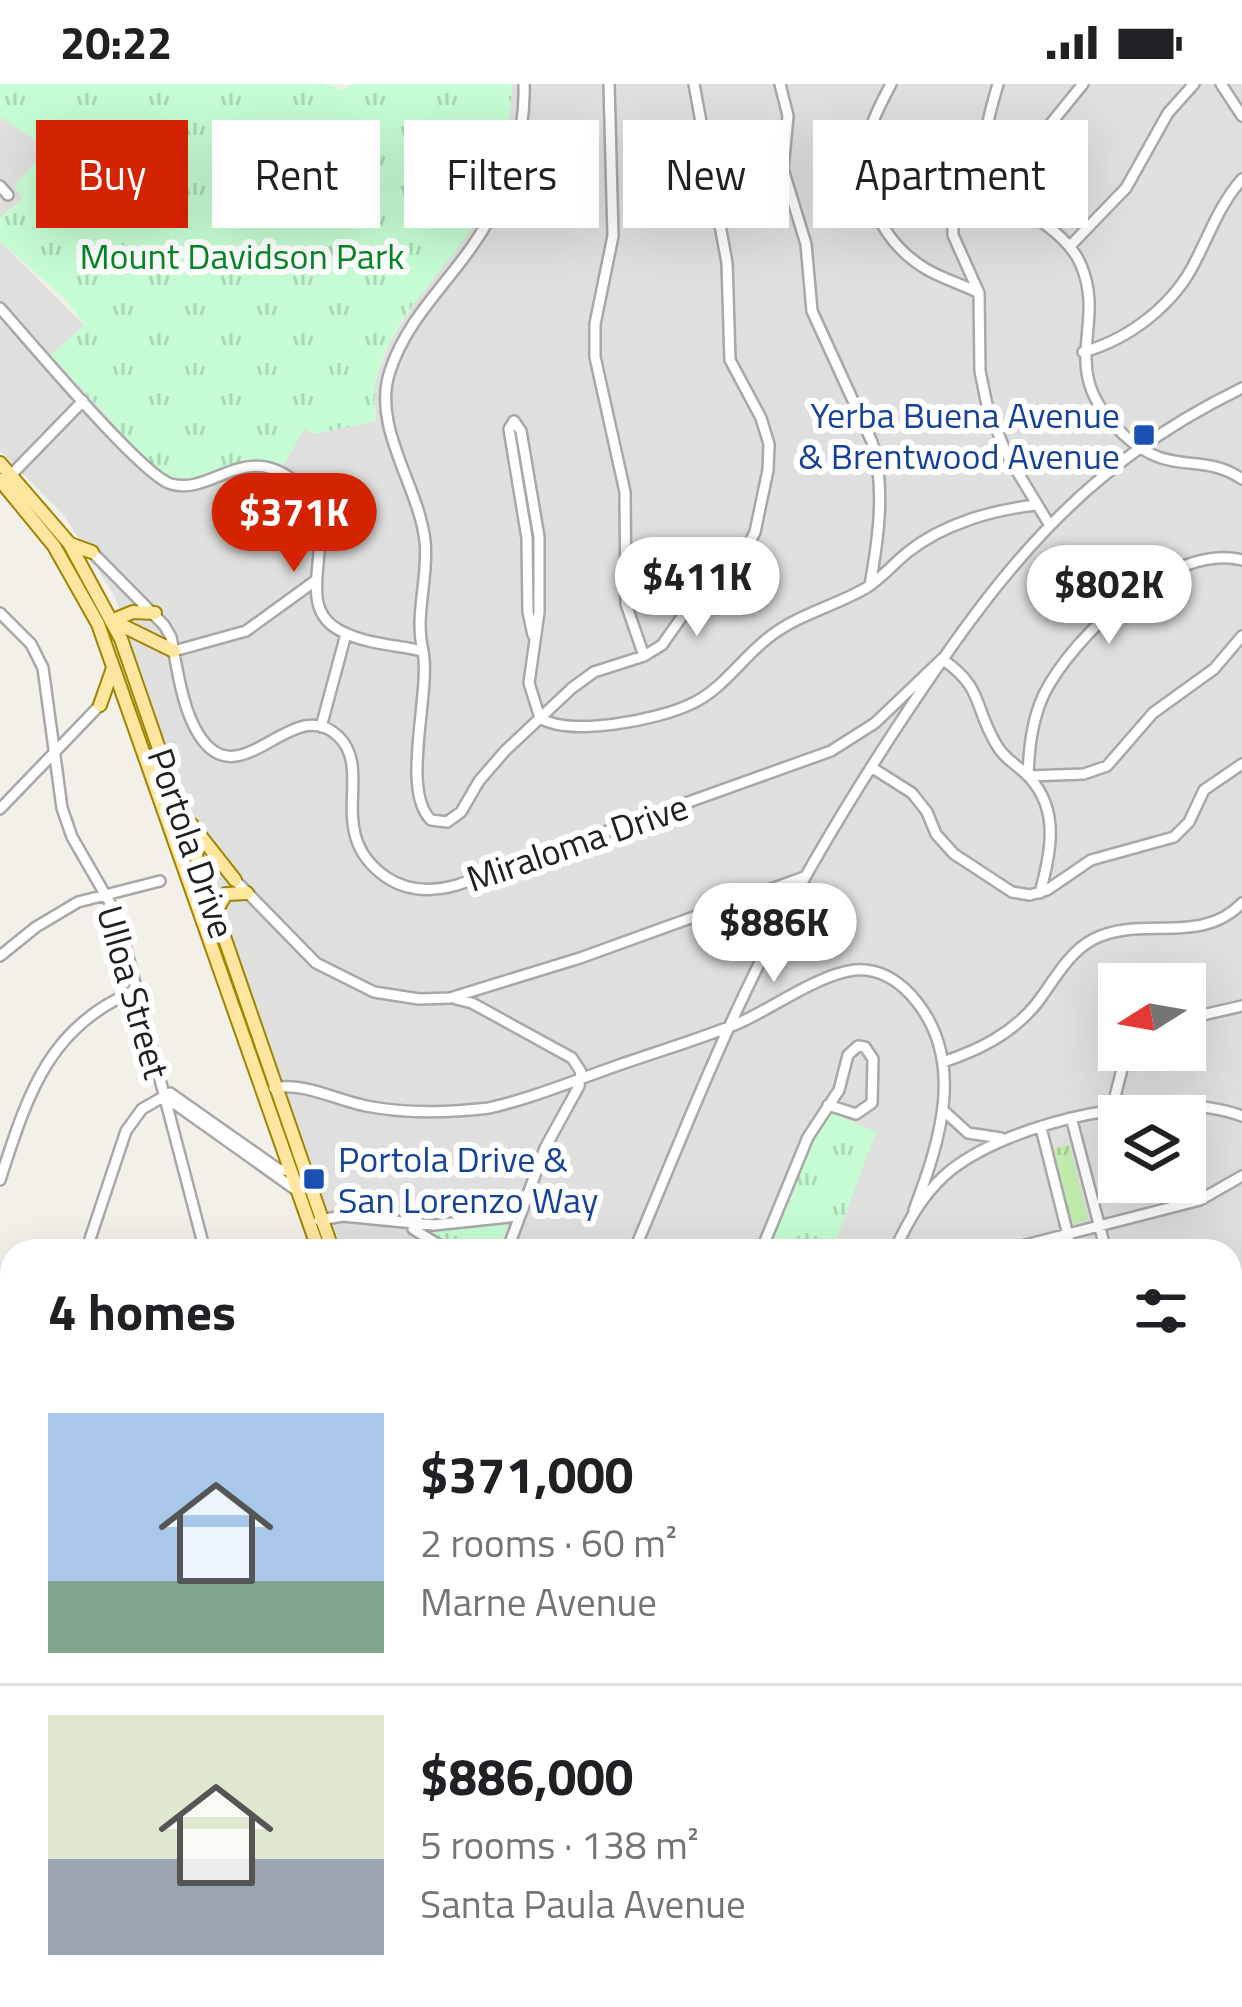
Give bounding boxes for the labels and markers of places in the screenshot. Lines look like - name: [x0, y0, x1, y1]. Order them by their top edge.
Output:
- place label: Yerba Buena Avenue & Brentwood Avenue: [798, 387, 1120, 483]
- marker: Yerba Buena Avenue & Brentwood Avenue: [1131, 422, 1157, 448]
- pin: $371K: [210, 473, 378, 575]
- pin: $411K: [613, 537, 781, 639]
- pin: $802K: [1025, 545, 1193, 647]
- pin: $886K: [690, 883, 858, 985]
- place label: Portola Drive & San Lorenzo Way: [338, 1131, 598, 1227]
- marker: Portola Drive & San Lorenzo Way: [301, 1166, 327, 1192]

